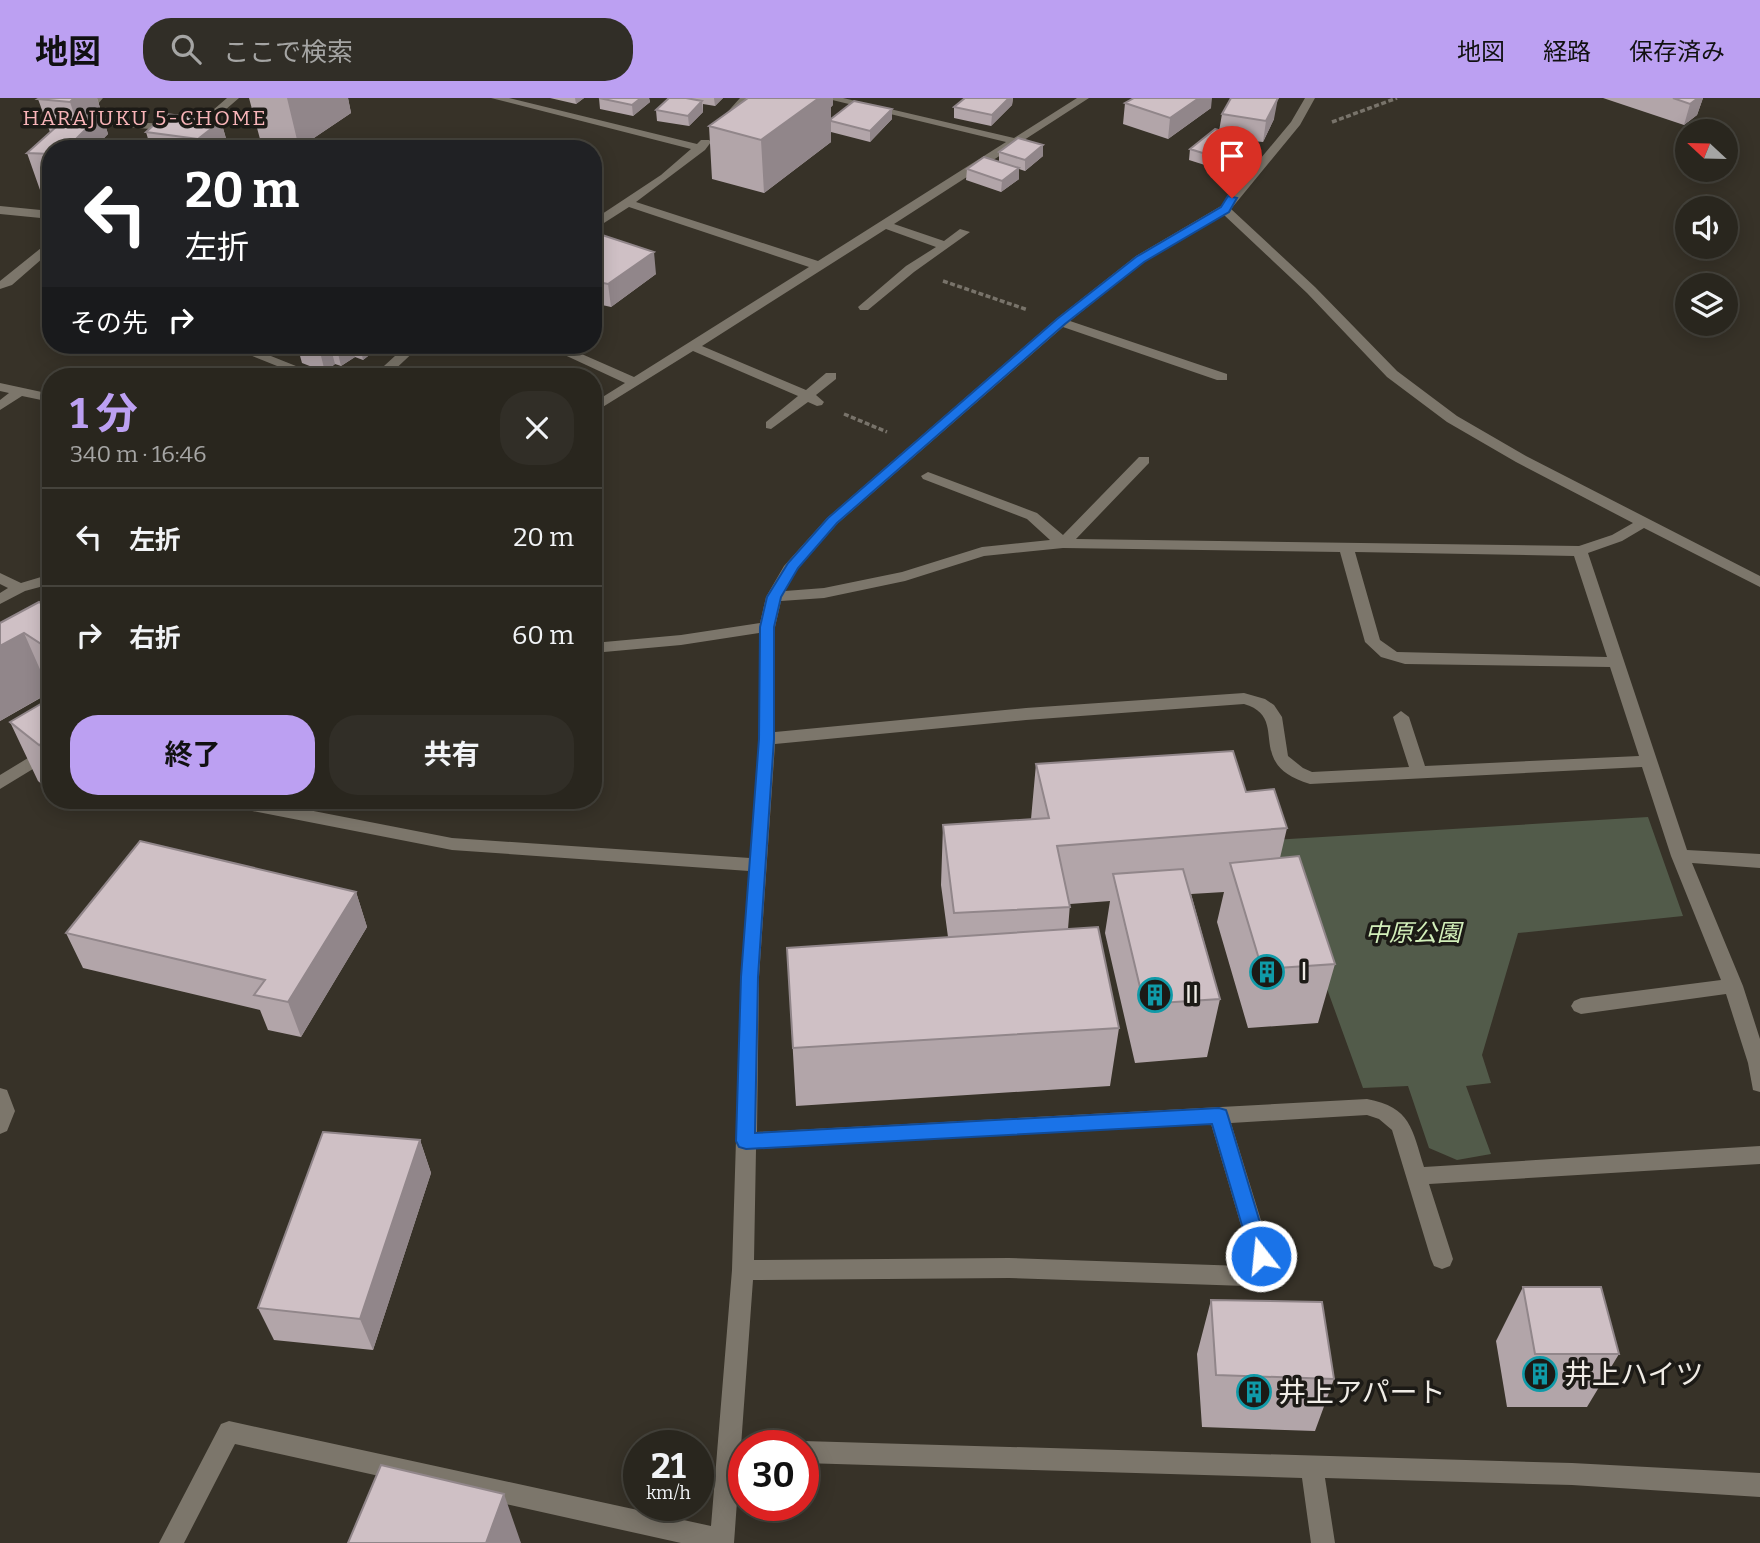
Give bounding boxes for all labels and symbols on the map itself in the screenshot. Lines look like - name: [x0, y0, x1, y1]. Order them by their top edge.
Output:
- district label: HARAJUKU 5-CHOME: [22, 105, 268, 131]
- north arrow: [1675, 119, 1738, 182]
- pin: [1202, 126, 1262, 198]
- park label: 中原公園: [1365, 919, 1464, 947]
- building icon: Ⅰ: [1248, 953, 1286, 991]
- place label: Ⅰ: [1292, 958, 1316, 986]
- building icon: Ⅱ: [1136, 976, 1174, 1014]
- place label: Ⅱ: [1180, 981, 1204, 1009]
- position arrow: [1224, 1219, 1298, 1293]
- building icon: 井上ハイツ: [1521, 1355, 1559, 1393]
- place label: 井上ハイツ: [1564, 1358, 1703, 1391]
- building icon: 井上アパート: [1235, 1373, 1273, 1411]
- place label: 井上アパート: [1278, 1376, 1445, 1409]
- speed limit sign: 30: [728, 1430, 819, 1521]

